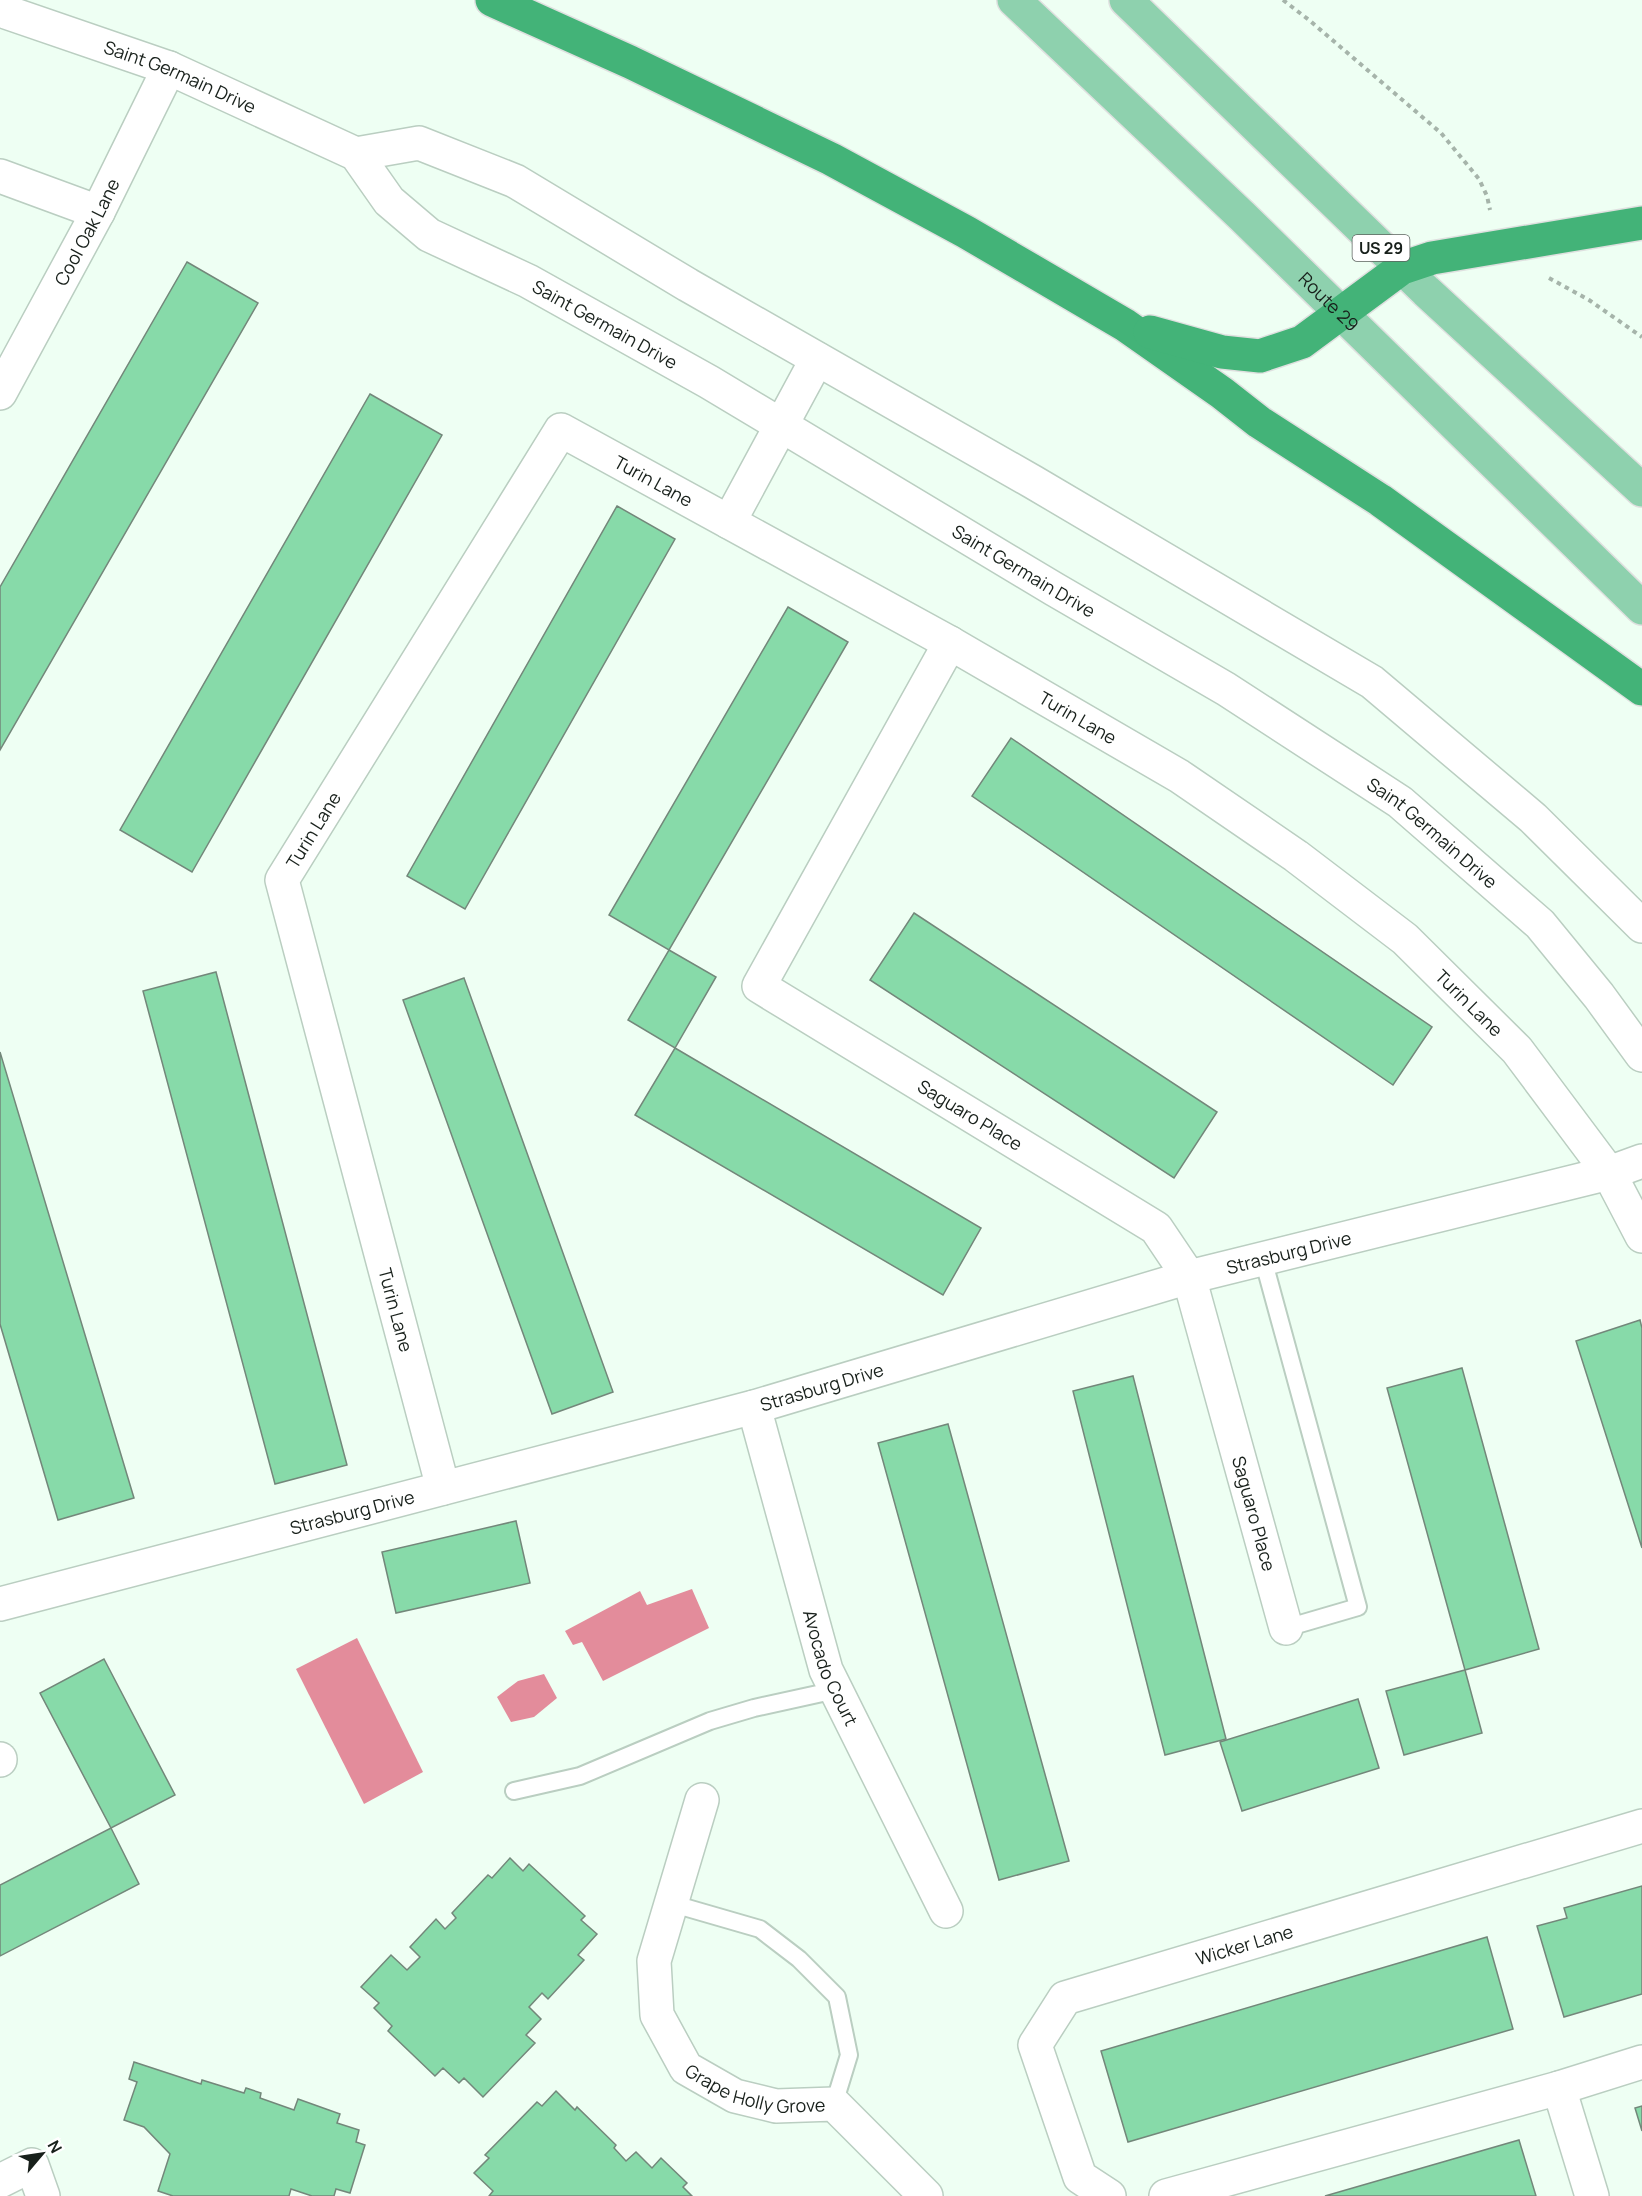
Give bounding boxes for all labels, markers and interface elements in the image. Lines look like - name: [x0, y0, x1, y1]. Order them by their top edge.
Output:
- street label: Saint Germain Drive: [101, 35, 260, 118]
- street label: Cool Oak Lane: [48, 174, 125, 290]
- road number: US 29: [1352, 235, 1410, 261]
- street label: Route 29: [1294, 266, 1364, 336]
- street label: Saint Germain Drive: [528, 274, 682, 374]
- street label: Turin Lane: [610, 450, 697, 512]
- street label: Saint Germain Drive: [948, 519, 1100, 623]
- street label: Turin Lane: [1035, 685, 1121, 749]
- street label: Saint Germain Drive: [1363, 772, 1503, 894]
- street label: Turin Lane: [280, 787, 346, 873]
- street label: Turin Lane: [1430, 964, 1508, 1041]
- street label: Saguaro Place: [913, 1074, 1027, 1156]
- street label: Strasburg Drive: [1224, 1225, 1354, 1279]
- street label: Turin Lane: [373, 1265, 419, 1355]
- street label: Strasburg Drive: [757, 1357, 886, 1417]
- street label: Saguaro Place: [1227, 1453, 1282, 1574]
- street label: Strasburg Drive: [287, 1484, 417, 1540]
- street label: Avocado Court: [798, 1607, 864, 1730]
- street label: Wicker Lane: [1193, 1919, 1296, 1970]
- street label: Grape Holly Grove: [681, 2058, 826, 2118]
- north arrow: [12, 2124, 72, 2184]
- text: N: [43, 2136, 68, 2157]

